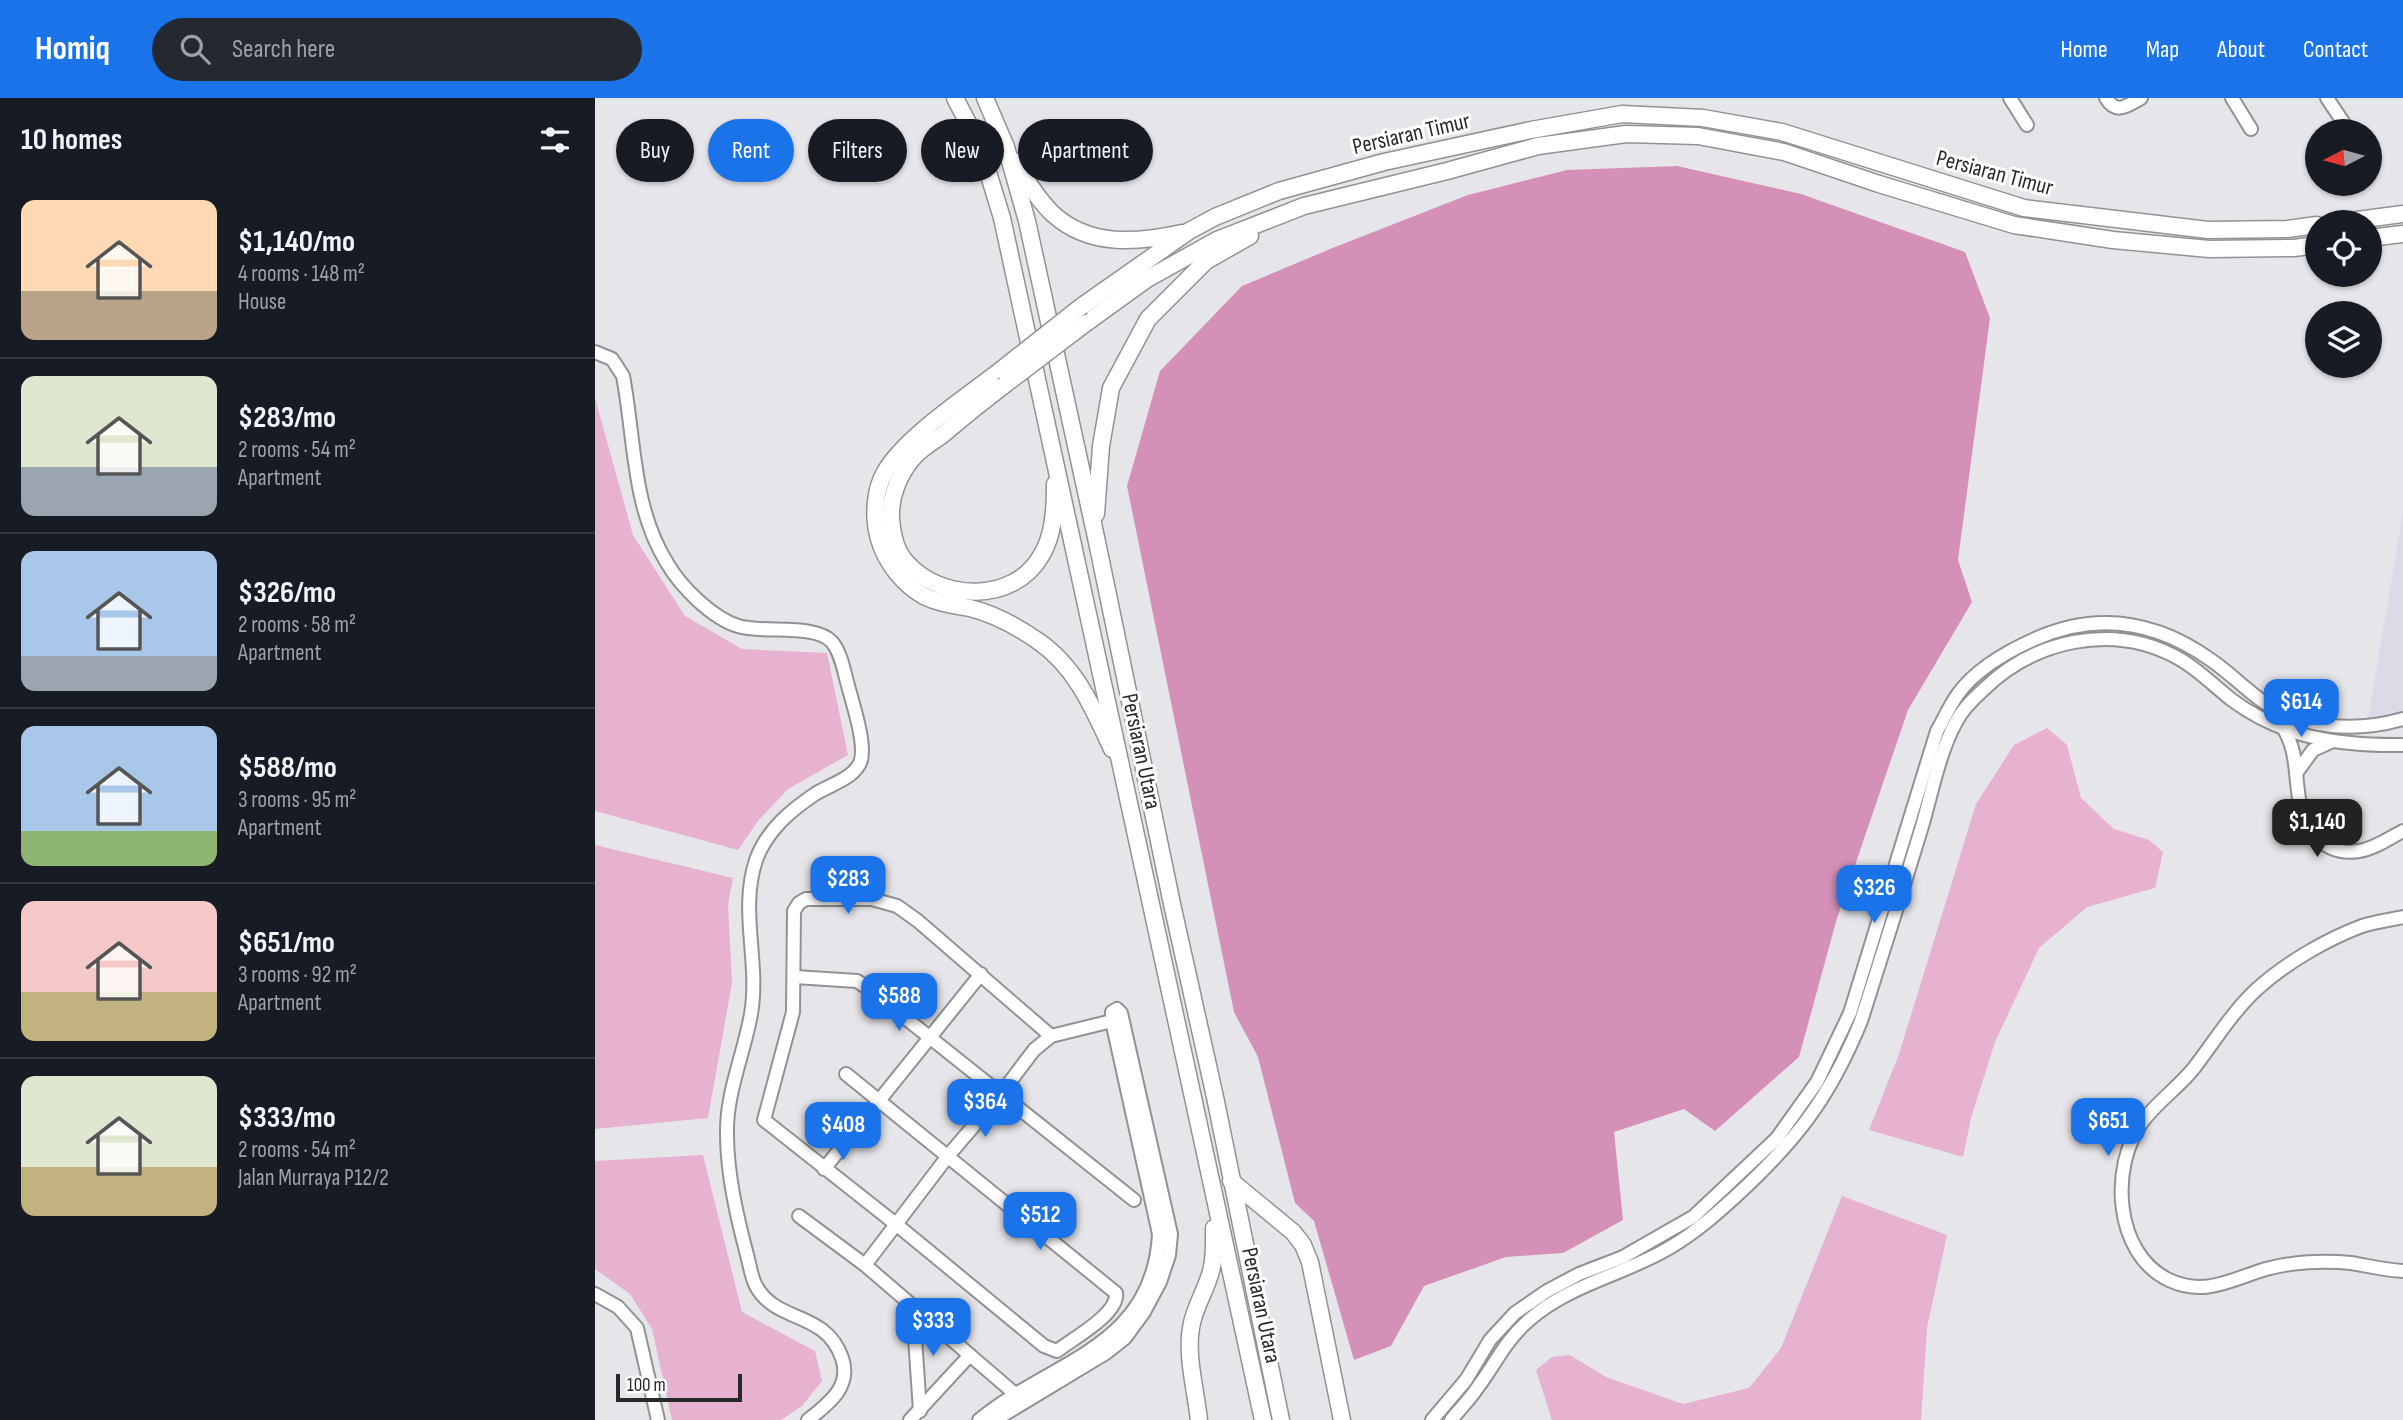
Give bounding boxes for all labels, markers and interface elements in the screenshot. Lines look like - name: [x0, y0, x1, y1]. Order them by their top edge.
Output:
- search box: [152, 18, 642, 81]
- text: Homiq: [35, 29, 110, 69]
- icon: search: [176, 30, 214, 68]
- text: Search here: [232, 34, 335, 65]
- text: Home: [2060, 35, 2108, 64]
- text: Map: [2146, 35, 2179, 64]
- text: About: [2217, 35, 2265, 64]
- text: Contact: [2303, 35, 2368, 64]
- street label: Persiaran Timur: [1350, 107, 1473, 161]
- chip: Buy: [616, 119, 694, 182]
- chip: Rent: [708, 119, 794, 182]
- chip: Filters: [808, 119, 907, 182]
- chip: New: [921, 119, 1004, 182]
- chip: Apartment: [1018, 119, 1153, 182]
- north arrow: [2305, 119, 2382, 196]
- map controls: [2305, 119, 2382, 378]
- icon: filters: [536, 121, 574, 159]
- text: 10 homes: [21, 122, 122, 158]
- street label: Persiaran Timur: [1933, 144, 2057, 202]
- button: locate: [2305, 210, 2382, 287]
- text: $1,140/mo: [238, 224, 355, 260]
- icon: home: [77, 228, 161, 312]
- text: 4 rooms · 148 m²: [238, 260, 365, 288]
- text: House: [238, 288, 286, 316]
- button: layers: [2305, 301, 2382, 378]
- text: $283/mo: [238, 400, 336, 436]
- icon: home: [77, 404, 161, 488]
- text: 2 rooms · 54 m²: [238, 436, 356, 464]
- text: Apartment: [238, 464, 322, 492]
- text: $326/mo: [238, 575, 336, 611]
- icon: home: [77, 579, 161, 663]
- text: 2 rooms · 58 m²: [238, 611, 356, 639]
- text: Apartment: [238, 639, 322, 667]
- pin: $614: [2260, 680, 2342, 739]
- text: $614: [2280, 688, 2322, 716]
- street label: Persiaran Utara: [1115, 691, 1167, 812]
- text: $588/mo: [238, 750, 337, 786]
- icon: home: [77, 754, 161, 838]
- text: 3 rooms · 95 m²: [238, 786, 357, 814]
- pin: $1,140: [2260, 800, 2374, 859]
- text: $1,140: [2288, 808, 2346, 836]
- text: Apartment: [238, 814, 322, 842]
- pin: $283: [807, 856, 889, 916]
- text: $283: [827, 865, 870, 893]
- pin: $326: [1833, 866, 1915, 925]
- text: $326: [1852, 874, 1896, 902]
- text: $651/mo: [238, 925, 335, 961]
- icon: home: [77, 929, 161, 1013]
- text: 3 rooms · 92 m²: [238, 961, 357, 989]
- pin: $588: [858, 974, 940, 1033]
- text: $588: [877, 982, 921, 1010]
- text: Apartment: [238, 989, 322, 1017]
- pin: $364: [944, 1080, 1026, 1139]
- text: $364: [963, 1088, 1007, 1116]
- pin: $651: [2067, 1098, 2149, 1158]
- text: $333/mo: [238, 1100, 336, 1136]
- pin: $408: [802, 1102, 884, 1162]
- icon: home: [77, 1104, 161, 1188]
- text: $651: [2087, 1107, 2129, 1135]
- text: $408: [821, 1111, 865, 1139]
- text: 2 rooms · 54 m²: [238, 1136, 356, 1164]
- text: Jalan Murraya P12/2: [238, 1164, 389, 1192]
- pin: $512: [999, 1192, 1081, 1252]
- text: $512: [1019, 1201, 1061, 1229]
- street label: Persiaran Utara: [1235, 1245, 1287, 1366]
- pin: $333: [892, 1298, 974, 1358]
- text: $333: [912, 1307, 954, 1335]
- scale bar: [616, 1371, 742, 1403]
- text: 100 m: [627, 1374, 666, 1397]

